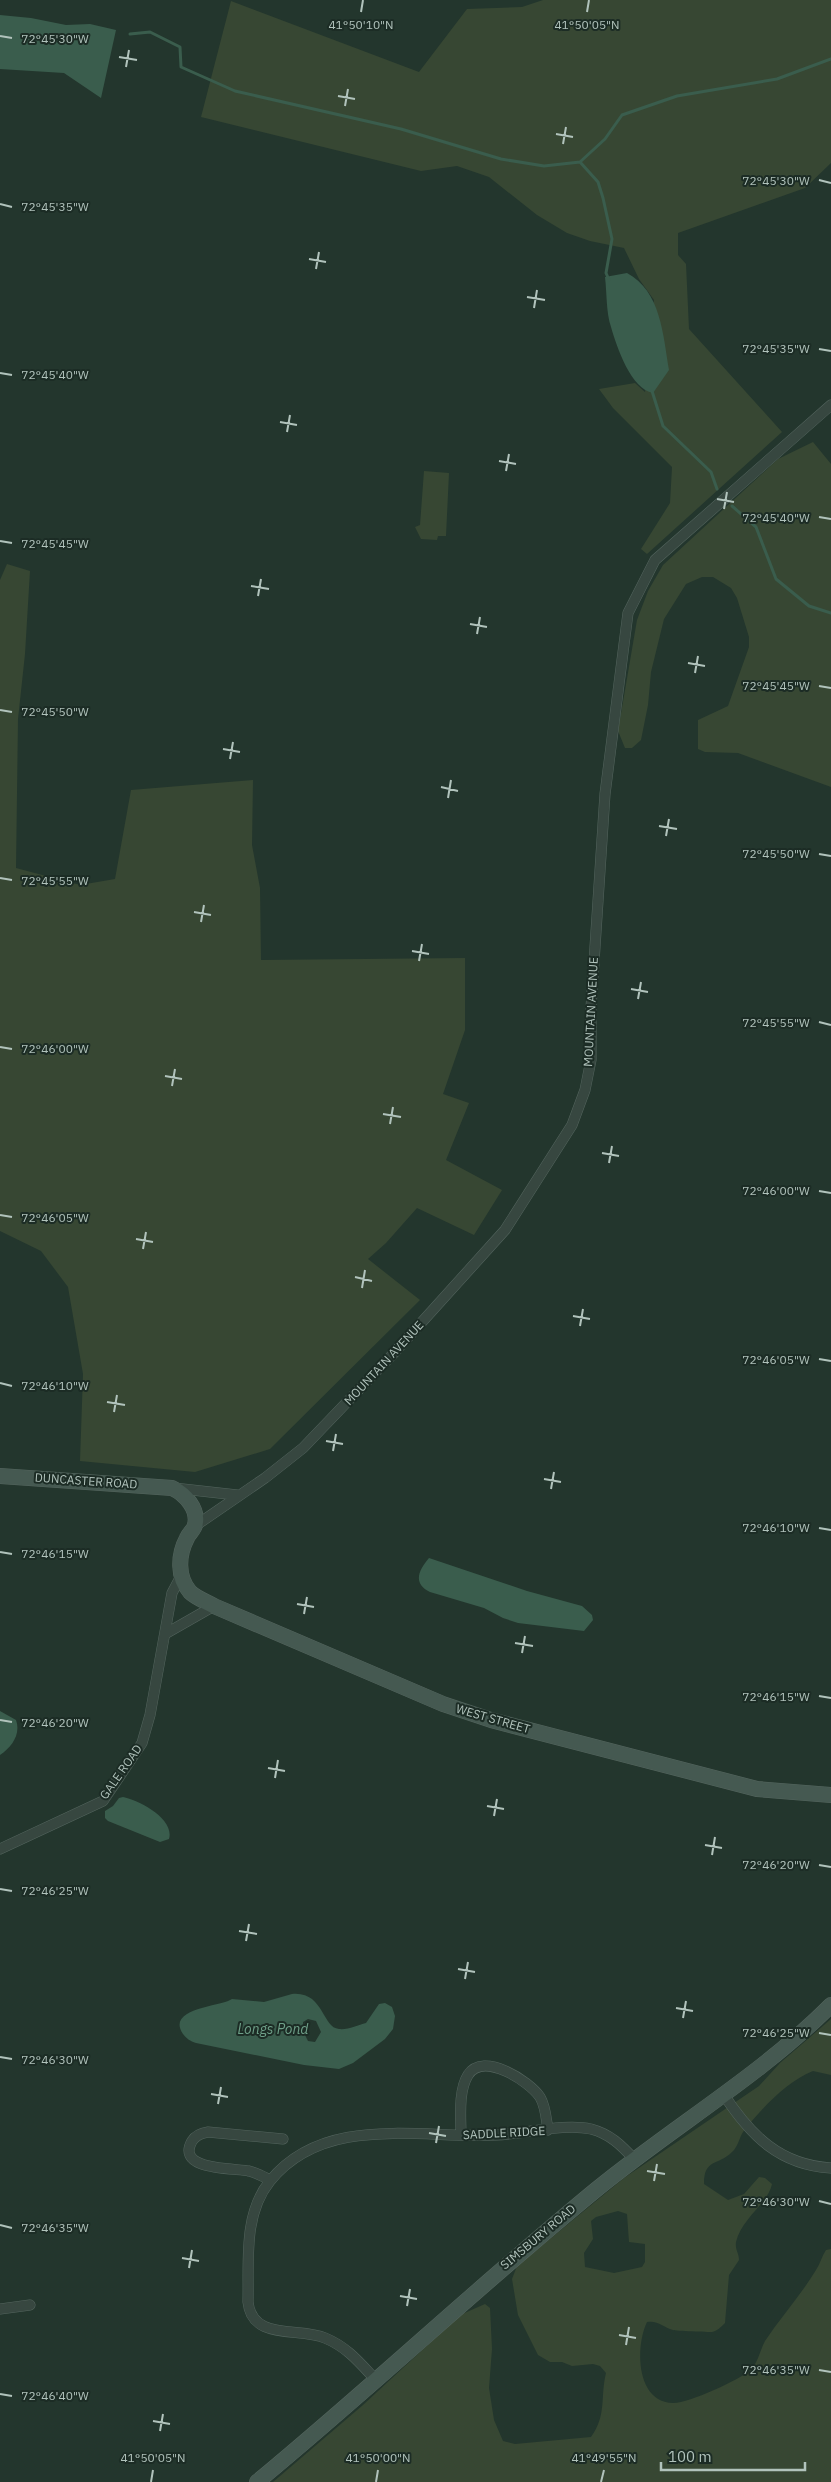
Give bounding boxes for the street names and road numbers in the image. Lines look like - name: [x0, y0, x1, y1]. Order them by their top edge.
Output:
- street label: MOUNTAIN AVENUE: [580, 957, 601, 1067]
- street label: MOUNTAIN AVENUE: [341, 1317, 427, 1408]
- street label: DUNCASTER ROAD: [34, 1469, 138, 1492]
- street label: WEST STREET: [454, 1701, 532, 1736]
- street label: GALE ROAD: [96, 1741, 145, 1802]
- street label: SADDLE RIDGE: [462, 2123, 546, 2142]
- street label: SIMSBURY ROAD: [497, 2201, 578, 2272]

